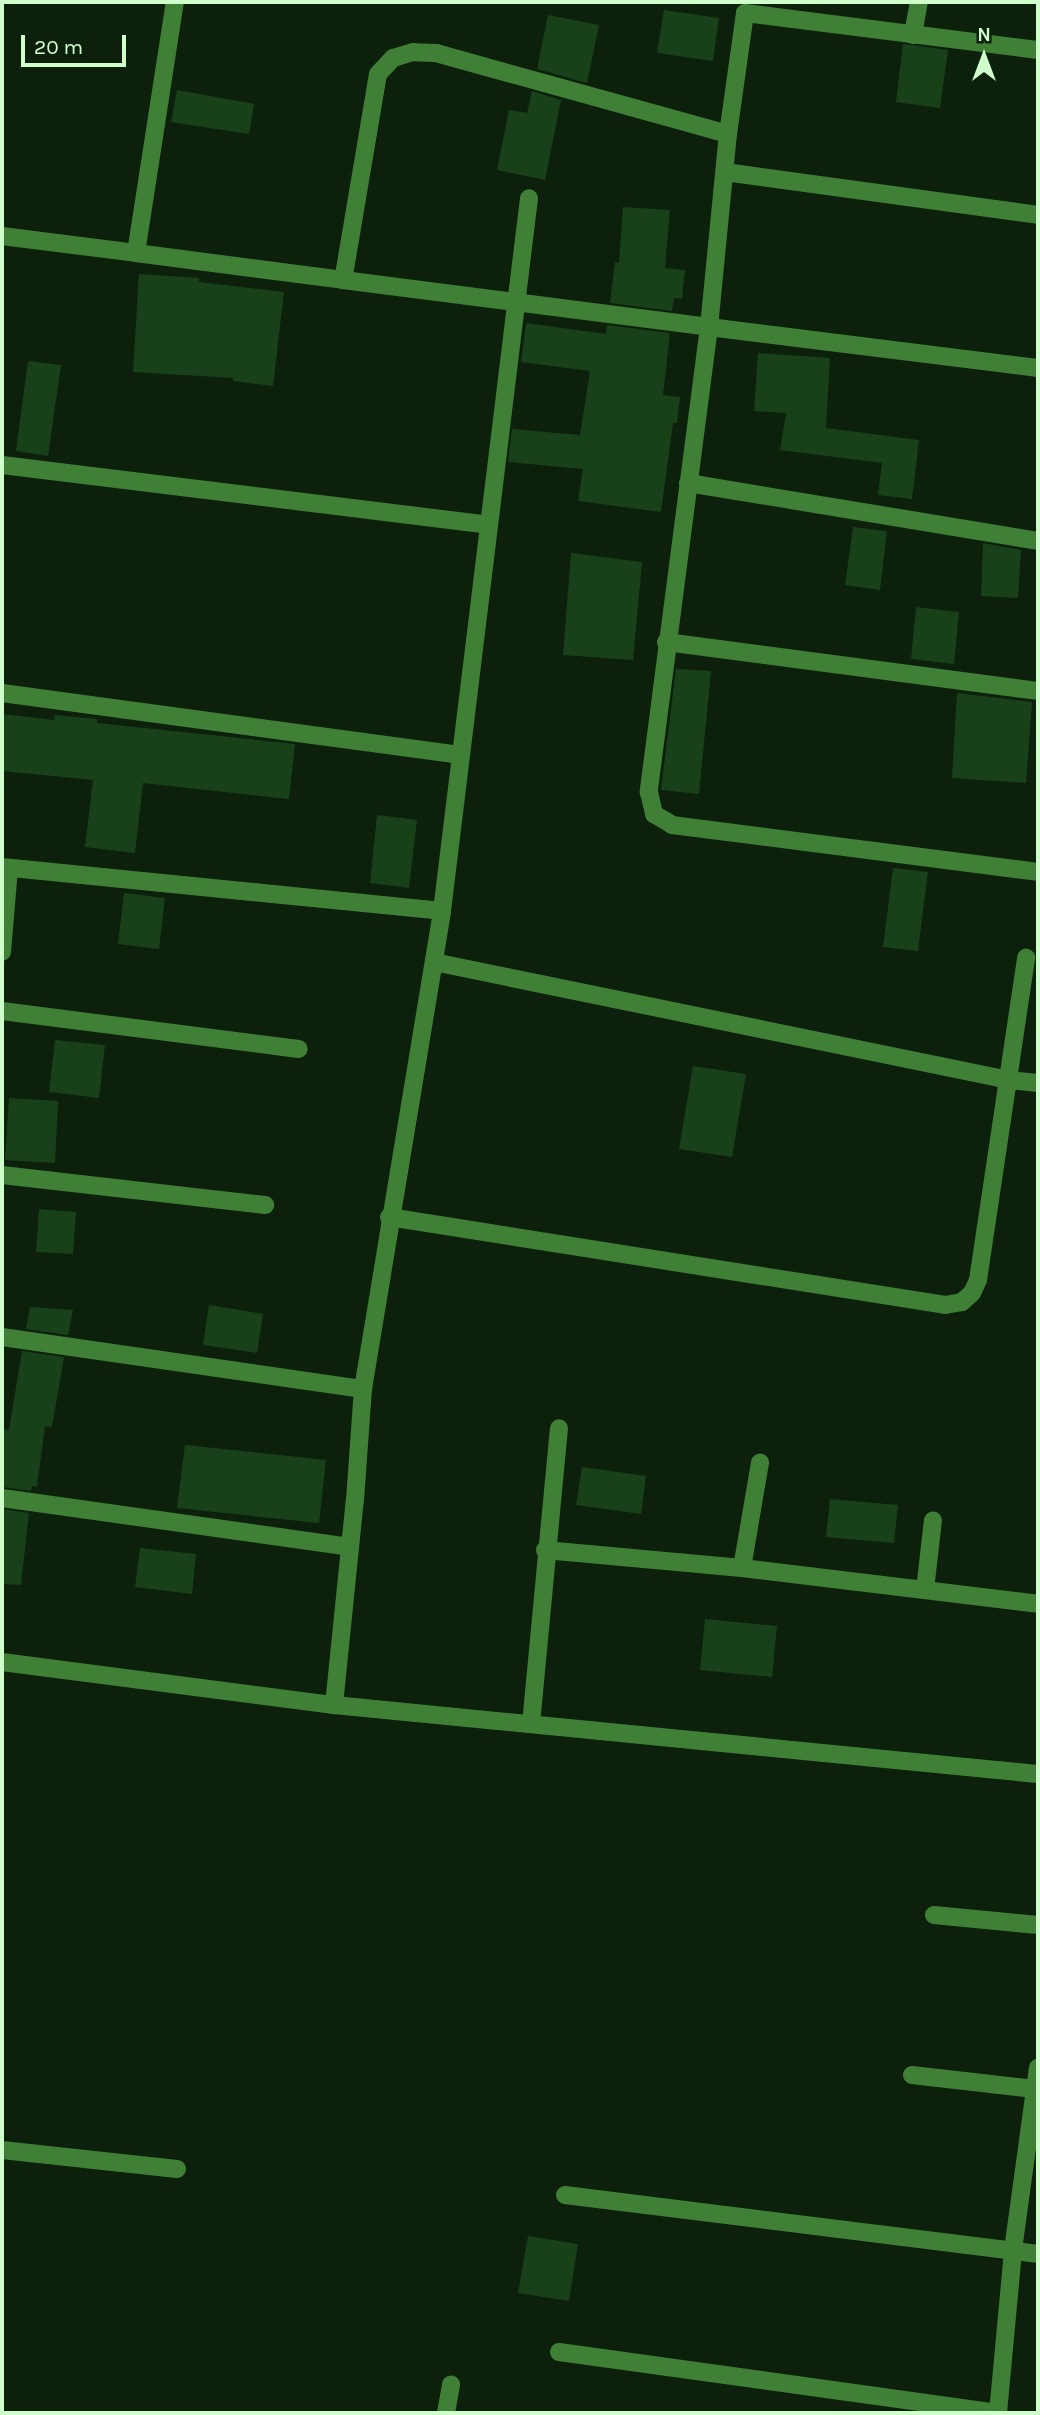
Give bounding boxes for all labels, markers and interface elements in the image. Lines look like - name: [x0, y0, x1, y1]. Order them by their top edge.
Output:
- scale bar: [24, 21, 130, 65]
- north arrow: [949, 21, 1019, 91]
- text: N: [977, 24, 991, 46]
- text: 20 m: [34, 35, 83, 59]

